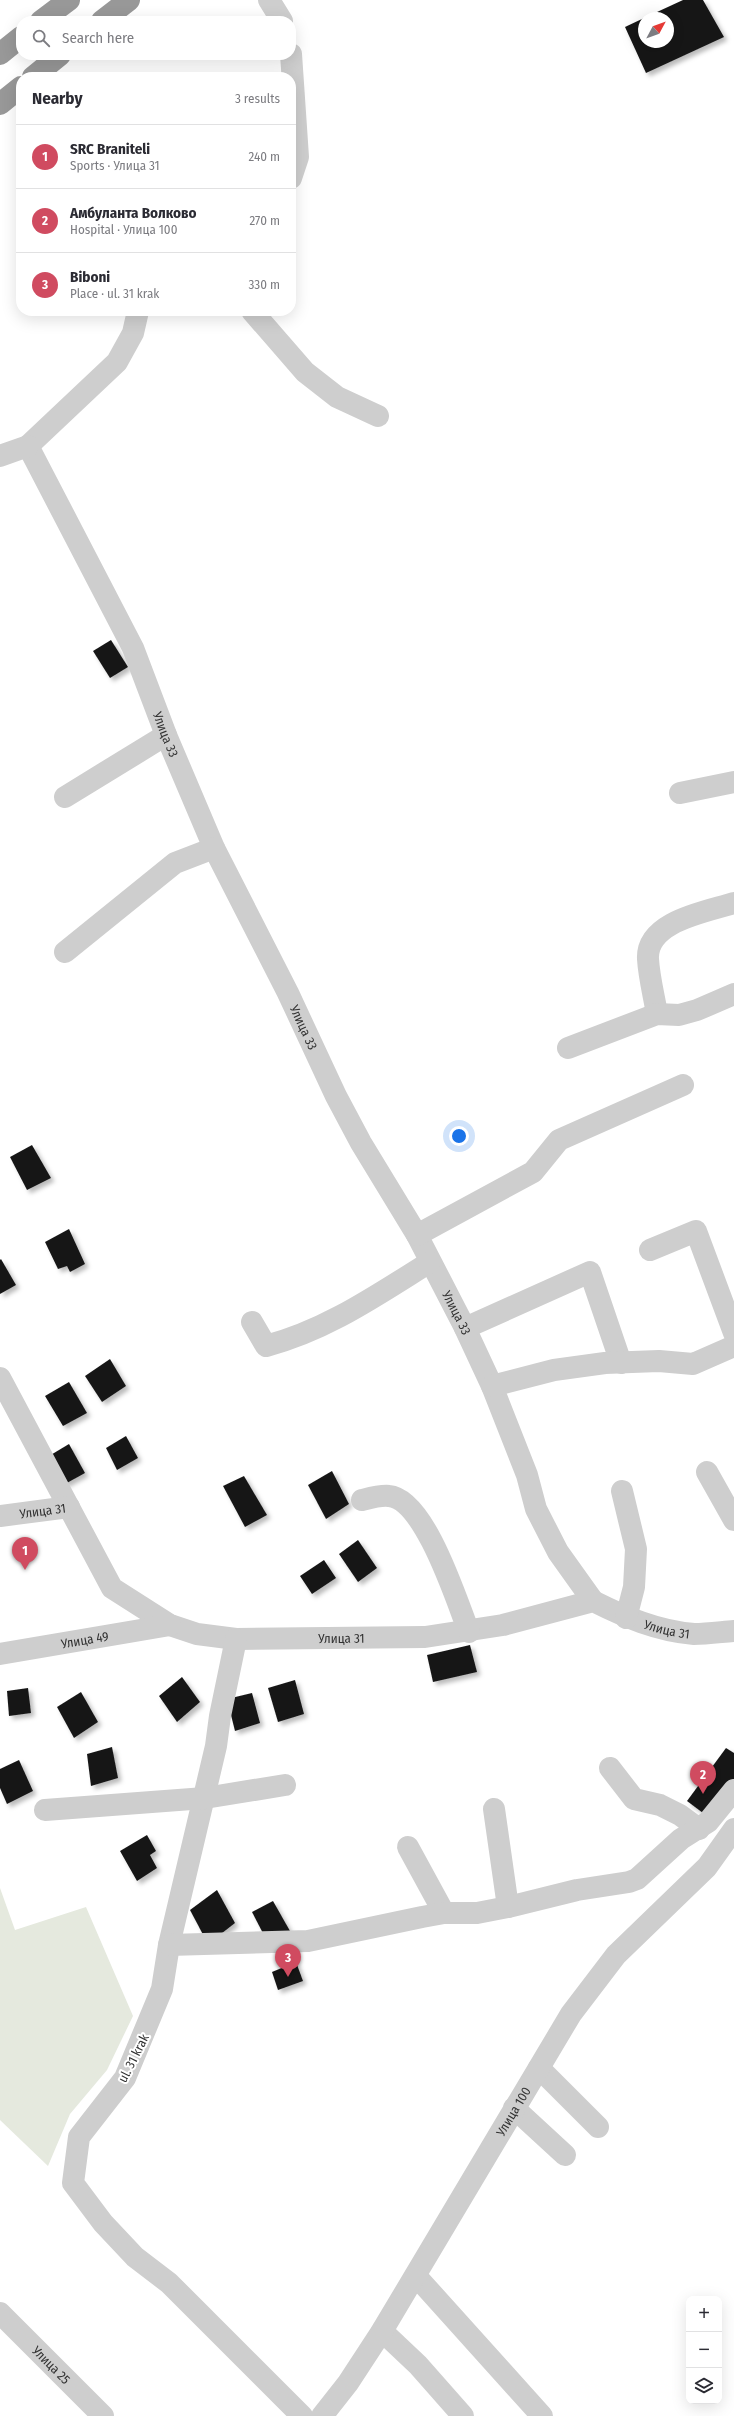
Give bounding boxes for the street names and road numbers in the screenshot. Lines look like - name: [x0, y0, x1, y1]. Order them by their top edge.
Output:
- street label: Улица 33: [150, 709, 181, 759]
- street label: Улица 33: [286, 1002, 320, 1052]
- street label: Улица 33: [439, 1287, 474, 1337]
- street label: Улица 31: [18, 1501, 67, 1521]
- street label: Улица 31: [641, 1616, 690, 1642]
- street label: Улица 49: [59, 1629, 110, 1652]
- street label: Улица 31: [317, 1631, 365, 1646]
- street label: ul. 31 krak: [115, 2031, 152, 2085]
- street label: Улица 100: [493, 2084, 534, 2140]
- street label: Улица 25: [28, 2342, 73, 2387]

